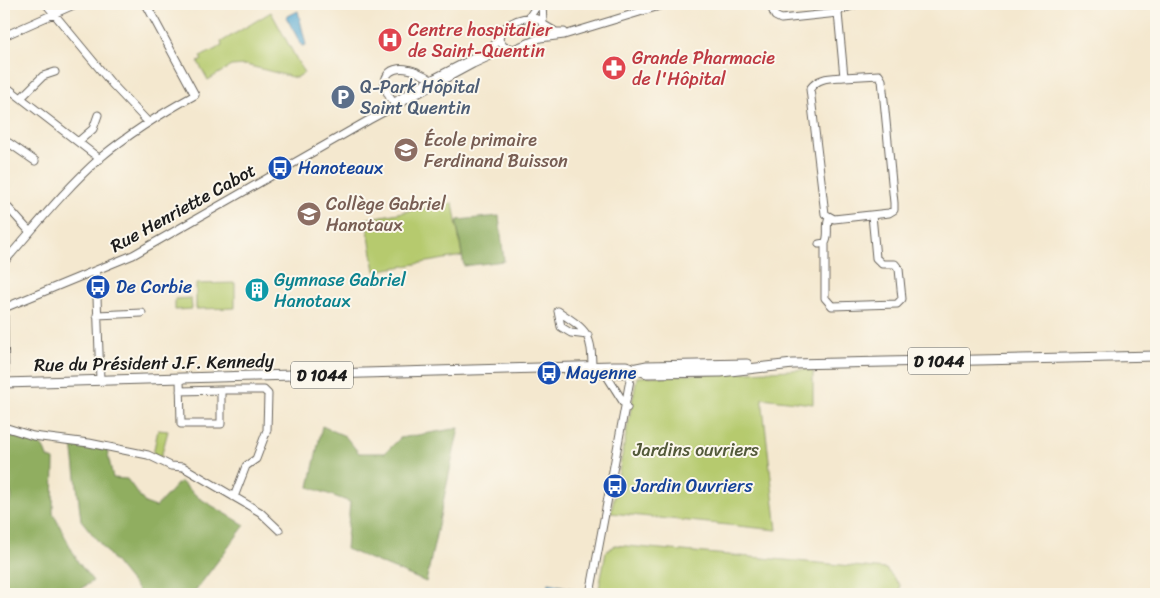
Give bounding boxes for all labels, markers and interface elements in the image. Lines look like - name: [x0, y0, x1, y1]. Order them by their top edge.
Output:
- place label: Centre hospitalier de Saint-Quentin: [408, 14, 554, 67]
- hospital icon: Centre hospitalier de Saint-Quentin: [377, 27, 403, 53]
- place label: Grande Pharmacie de l'Hôpital: [632, 42, 775, 95]
- pharmacy icon: Grande Pharmacie de l'Hôpital: [601, 55, 627, 81]
- place label: Q-Park Hôpital Saint Quentin: [360, 71, 480, 124]
- parking icon: Q-Park Hôpital Saint Quentin: [330, 84, 356, 110]
- place label: École primaire Ferdinand Buisson: [424, 124, 568, 177]
- school or university icon: École primaire Ferdinand Buisson: [393, 137, 419, 163]
- place label: Hanoteaux: [298, 152, 384, 184]
- street label: Rue Henriette Cabot: [104, 155, 262, 261]
- bus stop icon: Hanoteaux: [267, 155, 293, 181]
- place label: Collège Gabriel Hanotaux: [326, 188, 447, 241]
- school or university icon: Collège Gabriel Hanotaux: [296, 201, 322, 227]
- place label: Gymnase Gabriel Hanotaux: [274, 264, 407, 317]
- place label: De Corbie: [116, 271, 192, 303]
- bus stop icon: De Corbie: [85, 274, 111, 300]
- building icon: Gymnase Gabriel Hanotaux: [244, 277, 270, 303]
- street label: Rue du Président J.F. Kennedy: [34, 345, 275, 381]
- road number: D 1044: [908, 348, 970, 374]
- place label: Mayenne: [566, 357, 637, 389]
- bus stop icon: Mayenne: [536, 360, 562, 386]
- road number: D 1044: [291, 362, 353, 388]
- park label: Jardins ouvriers: [632, 434, 760, 466]
- place label: Jardin Ouvriers: [631, 470, 753, 502]
- bus stop icon: Jardin Ouvriers: [602, 473, 628, 499]

